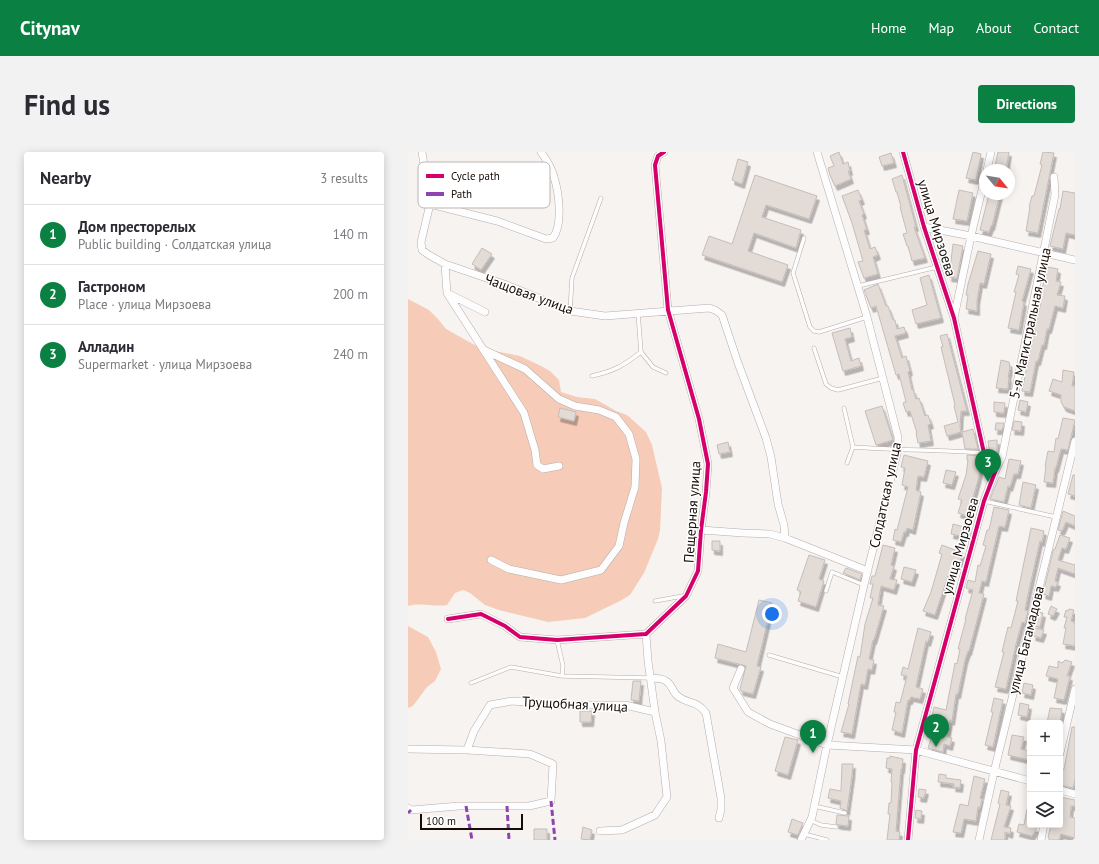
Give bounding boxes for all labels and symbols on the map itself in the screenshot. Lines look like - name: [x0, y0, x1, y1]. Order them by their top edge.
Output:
- legend: [418, 162, 550, 208]
- north arrow: [979, 164, 1015, 200]
- text: Cycle path: [451, 169, 500, 183]
- street label: улица Мирзоева: [914, 177, 960, 279]
- text: Path: [451, 187, 472, 201]
- street label: 5-я Магистральная улица: [1005, 246, 1055, 400]
- street label: Чащовая улица: [482, 270, 576, 318]
- street label: Солдатская улица: [865, 440, 905, 550]
- pin: 3: [975, 449, 1001, 482]
- street label: Пещерная улица: [679, 460, 705, 564]
- street label: улица Мирзоева: [938, 495, 982, 597]
- street label: улица Багамадова: [1004, 584, 1048, 696]
- your location: [762, 604, 782, 624]
- street label: Трущобная улица: [521, 692, 629, 716]
- pin: 2: [923, 714, 949, 747]
- pin: 1: [800, 720, 826, 753]
- scale bar: [420, 812, 523, 831]

